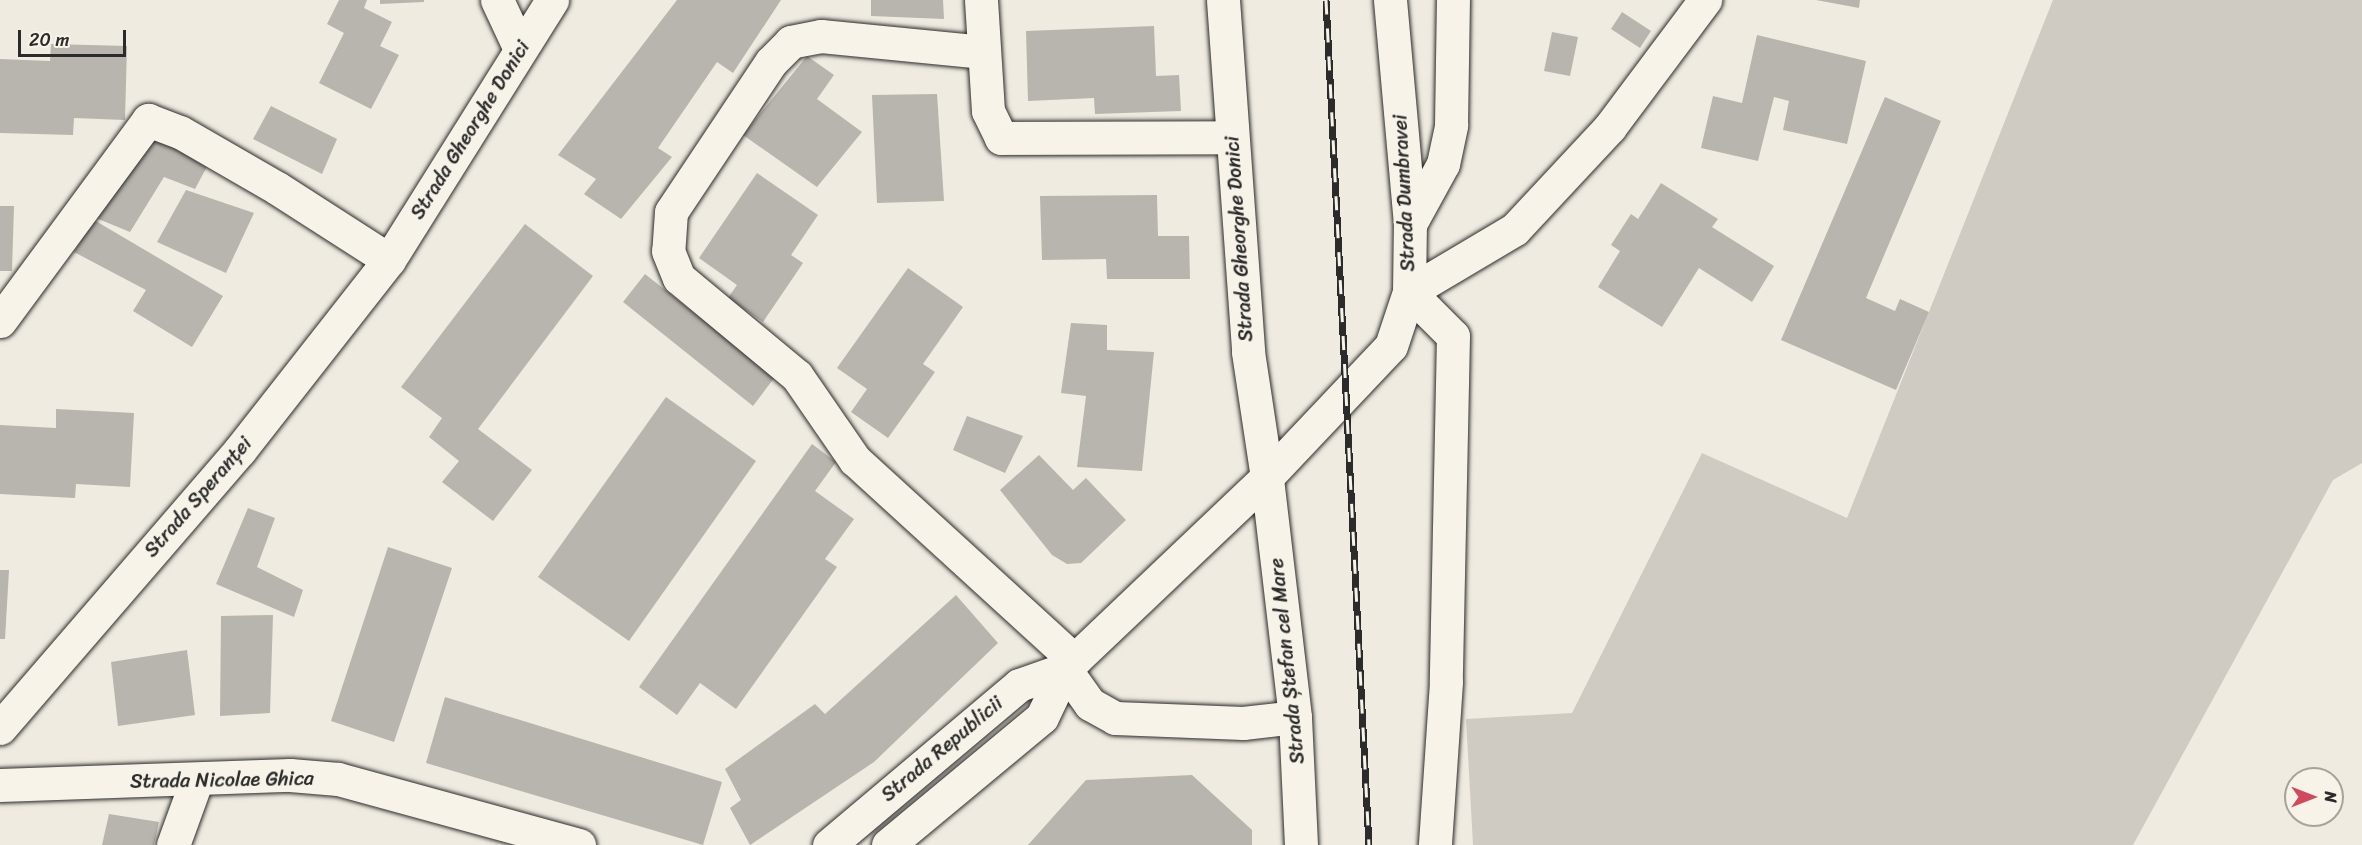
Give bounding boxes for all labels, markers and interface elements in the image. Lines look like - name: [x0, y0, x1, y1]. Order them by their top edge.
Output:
- scale bar: [21, 18, 129, 56]
- text: 20 m: [29, 24, 69, 56]
- street label: Strada Gheorghe Donici: [405, 36, 535, 224]
- street label: Strada Dumbravei: [1388, 114, 1420, 272]
- street label: Strada Gheorghe Donici: [1220, 135, 1258, 343]
- street label: Strada Speranței: [139, 432, 257, 562]
- street label: Strada Ștefan cel Mare: [1264, 556, 1310, 766]
- street label: Strada Republicii: [876, 691, 1008, 807]
- street label: Strada Nicolae Ghica: [130, 766, 314, 794]
- north arrow: [2284, 767, 2344, 827]
- text: N: [2316, 791, 2345, 803]

